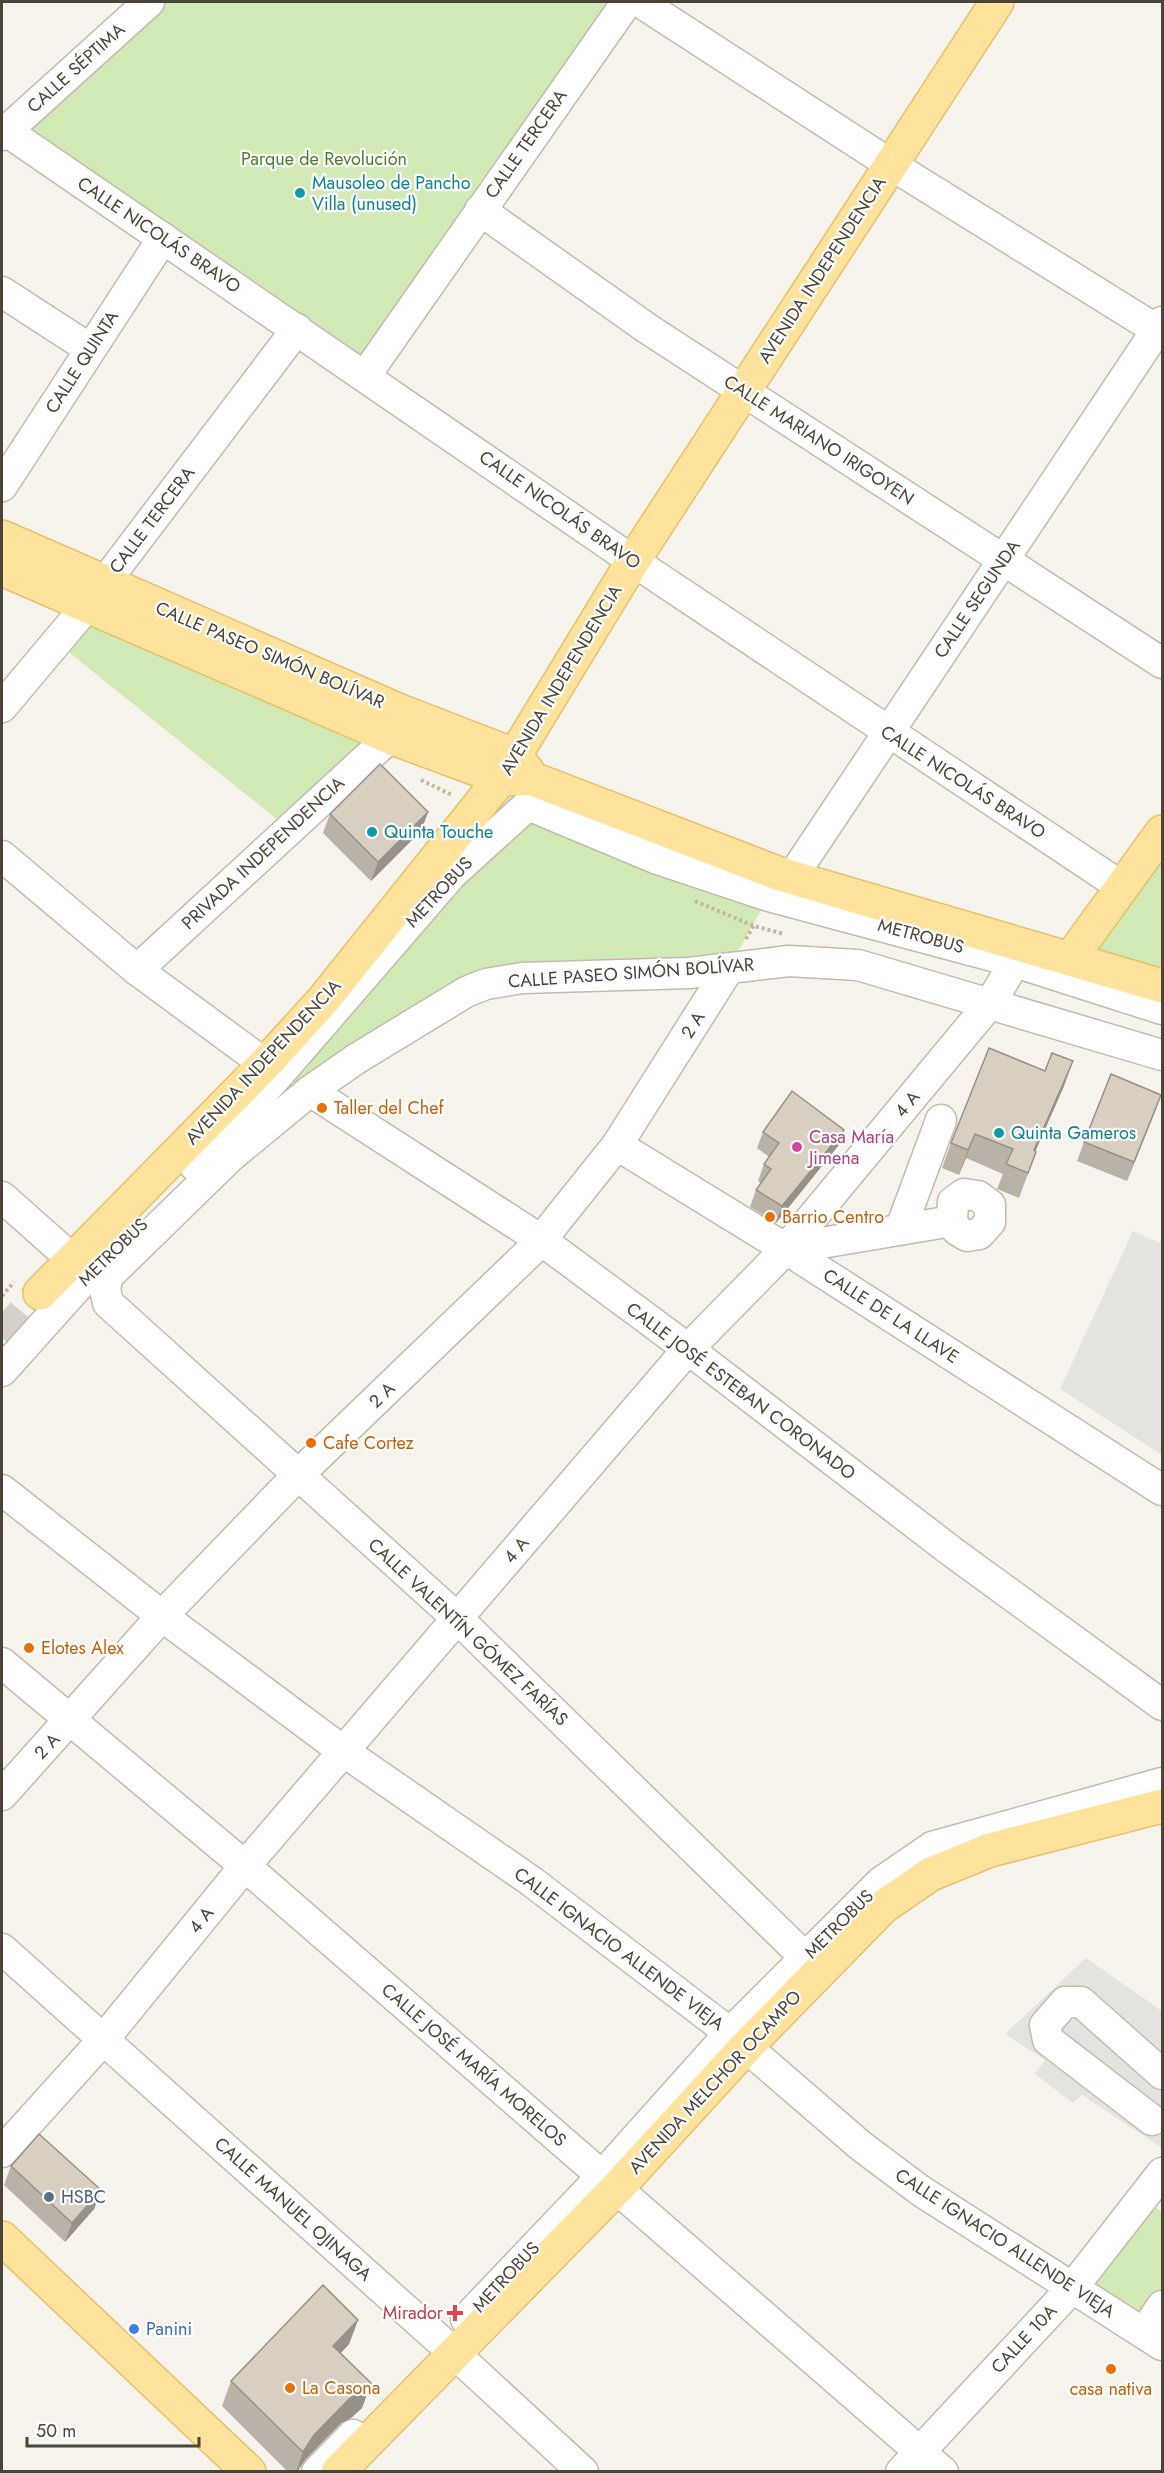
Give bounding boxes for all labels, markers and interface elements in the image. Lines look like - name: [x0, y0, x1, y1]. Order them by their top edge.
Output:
- street label: CALLE SÉPTIMA: [21, 17, 131, 119]
- street label: CALLE TERCERA: [479, 84, 573, 204]
- park label: Parque de Revolución: [241, 146, 407, 172]
- street label: CALLE NICOLÁS BRAVO: [72, 170, 246, 300]
- place label: Mausoleo de Pancho Villa (unused): [312, 170, 471, 217]
- street label: AVENIDA INDEPENDENCIA: [752, 171, 892, 369]
- marker: Mausoleo de Pancho Villa (unused): [293, 186, 307, 200]
- street label: CALLE QUINTA: [39, 305, 125, 418]
- street label: CALLE MARIANO IRIGOYEN: [719, 369, 919, 511]
- street label: CALLE NICOLÁS BRAVO: [474, 444, 646, 576]
- street label: CALLE TERCERA: [103, 461, 201, 579]
- street label: CALLE SEGUNDA: [928, 534, 1026, 663]
- street label: AVENIDA INDEPENDENCIA: [494, 580, 628, 780]
- street label: CALLE PASEO SIMÓN BOLÍVAR: [151, 595, 389, 715]
- street label: CALLE NICOLÁS BRAVO: [875, 719, 1051, 845]
- street label: PRIVADA INDEPENDENCIA: [176, 770, 350, 936]
- place label: Quinta Touche: [384, 819, 493, 845]
- marker: Quinta Touche: [365, 825, 379, 839]
- street label: METROBUS: [399, 851, 479, 933]
- street label: METROBUS: [875, 912, 967, 960]
- street label: CALLE PASEO SIMÓN BOLÍVAR: [507, 951, 755, 995]
- street label: AVENIDA INDEPENDENCIA: [179, 973, 347, 1151]
- street label: 2 A: [675, 1006, 711, 1044]
- street label: 4 A: [888, 1085, 926, 1123]
- place label: Taller del Chef: [334, 1095, 444, 1121]
- marker: Taller del Chef: [315, 1101, 329, 1115]
- place label: Quinta Gameros: [1011, 1120, 1136, 1146]
- place label: Casa María Jimena: [807, 1124, 894, 1171]
- marker: Quinta Gameros: [992, 1126, 1006, 1140]
- marker: Casa María Jimena: [790, 1140, 804, 1154]
- place label: Barrio Centro: [782, 1204, 884, 1230]
- marker: Barrio Centro: [763, 1210, 777, 1224]
- street label: METROBUS: [72, 1212, 154, 1292]
- street label: CALLE DE LA LLAVE: [818, 1262, 964, 1370]
- street label: CALLE JOSÉ ESTEBAN CORONADO: [621, 1296, 861, 1486]
- street label: 2 A: [363, 1376, 401, 1414]
- place label: Cafe Cortez: [323, 1430, 414, 1456]
- marker: Cafe Cortez: [304, 1436, 318, 1450]
- street label: 4 A: [497, 1531, 535, 1569]
- street label: CALLE VALENTÍN GÓMEZ FARÍAS: [362, 1532, 574, 1732]
- place label: Elotes Alex: [41, 1635, 124, 1661]
- marker: Elotes Alex: [22, 1641, 36, 1655]
- street label: 2 A: [28, 1727, 66, 1765]
- street label: CALLE IGNACIO ALLENDE VIEJA: [508, 1861, 730, 2037]
- street label: METROBUS: [799, 1883, 880, 1964]
- street label: 4 A: [182, 1901, 220, 1939]
- street label: CALLE JOSÉ MARÍA MORELOS: [376, 1977, 572, 2153]
- street label: AVENIDA MELCHOR OCAMPO: [623, 1984, 807, 2180]
- street label: CALLE MANUEL OJINAGA: [208, 2131, 378, 2287]
- street label: CALLE IGNACIO ALLENDE VIEJA: [890, 2162, 1120, 2324]
- place label: HSBC: [61, 2184, 106, 2210]
- marker: HSBC: [42, 2190, 56, 2204]
- street label: METROBUS: [466, 2236, 546, 2318]
- street label: CALLE 10A: [985, 2299, 1063, 2379]
- place label: Mirador: [383, 2300, 444, 2326]
- marker: Mirador: [448, 2306, 462, 2320]
- place label: Panini: [146, 2316, 192, 2342]
- marker: Panini: [127, 2322, 141, 2336]
- marker: casa nativa: [1104, 2362, 1118, 2376]
- place label: La Casona: [302, 2375, 380, 2401]
- place label: casa nativa: [1070, 2376, 1152, 2402]
- marker: La Casona: [283, 2381, 297, 2395]
- scale bar: [27, 2410, 200, 2448]
- text: 50 m: [36, 2418, 76, 2444]

